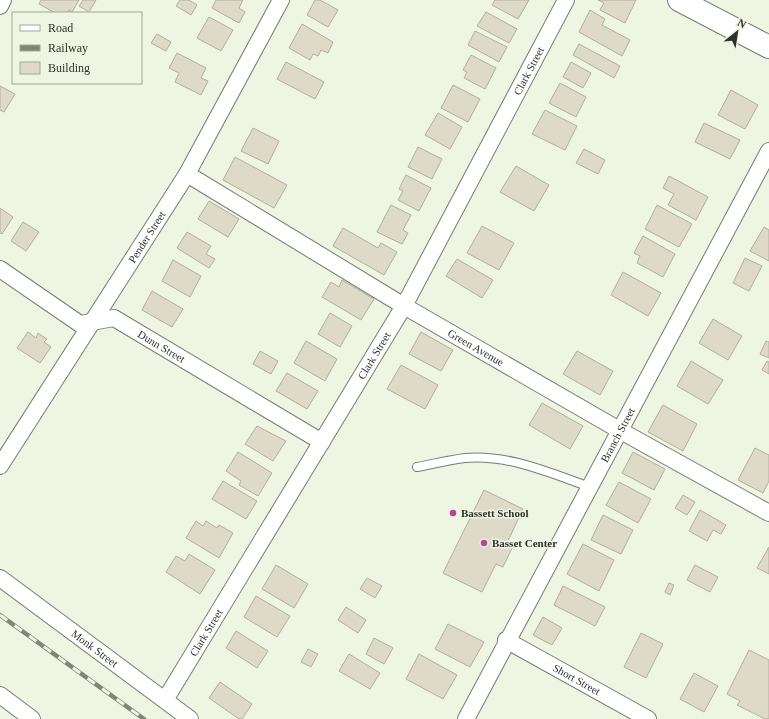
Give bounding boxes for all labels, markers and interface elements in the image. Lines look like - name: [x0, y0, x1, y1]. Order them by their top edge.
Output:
- legend: [12, 12, 142, 84]
- north arrow: [717, 12, 757, 52]
- text: N: [736, 16, 748, 31]
- text: Road: [48, 21, 73, 35]
- text: Railway: [48, 41, 88, 55]
- street label: Clark Street: [511, 45, 546, 97]
- text: Building: [48, 61, 90, 75]
- street label: Pender Street: [126, 209, 168, 265]
- street label: Green Avenue: [446, 327, 506, 368]
- street label: Dunn Street: [136, 328, 187, 365]
- street label: Clark Street: [355, 330, 393, 381]
- street label: Branch Street: [598, 405, 637, 464]
- place label: Bassett School: [461, 507, 529, 519]
- marker: Bassett School: [448, 508, 458, 518]
- place label: Basset Center: [492, 537, 557, 549]
- marker: Basset Center: [479, 538, 489, 548]
- street label: Clark Street: [187, 607, 225, 658]
- street label: Monk Street: [69, 627, 120, 669]
- street label: Short Street: [551, 661, 603, 697]

